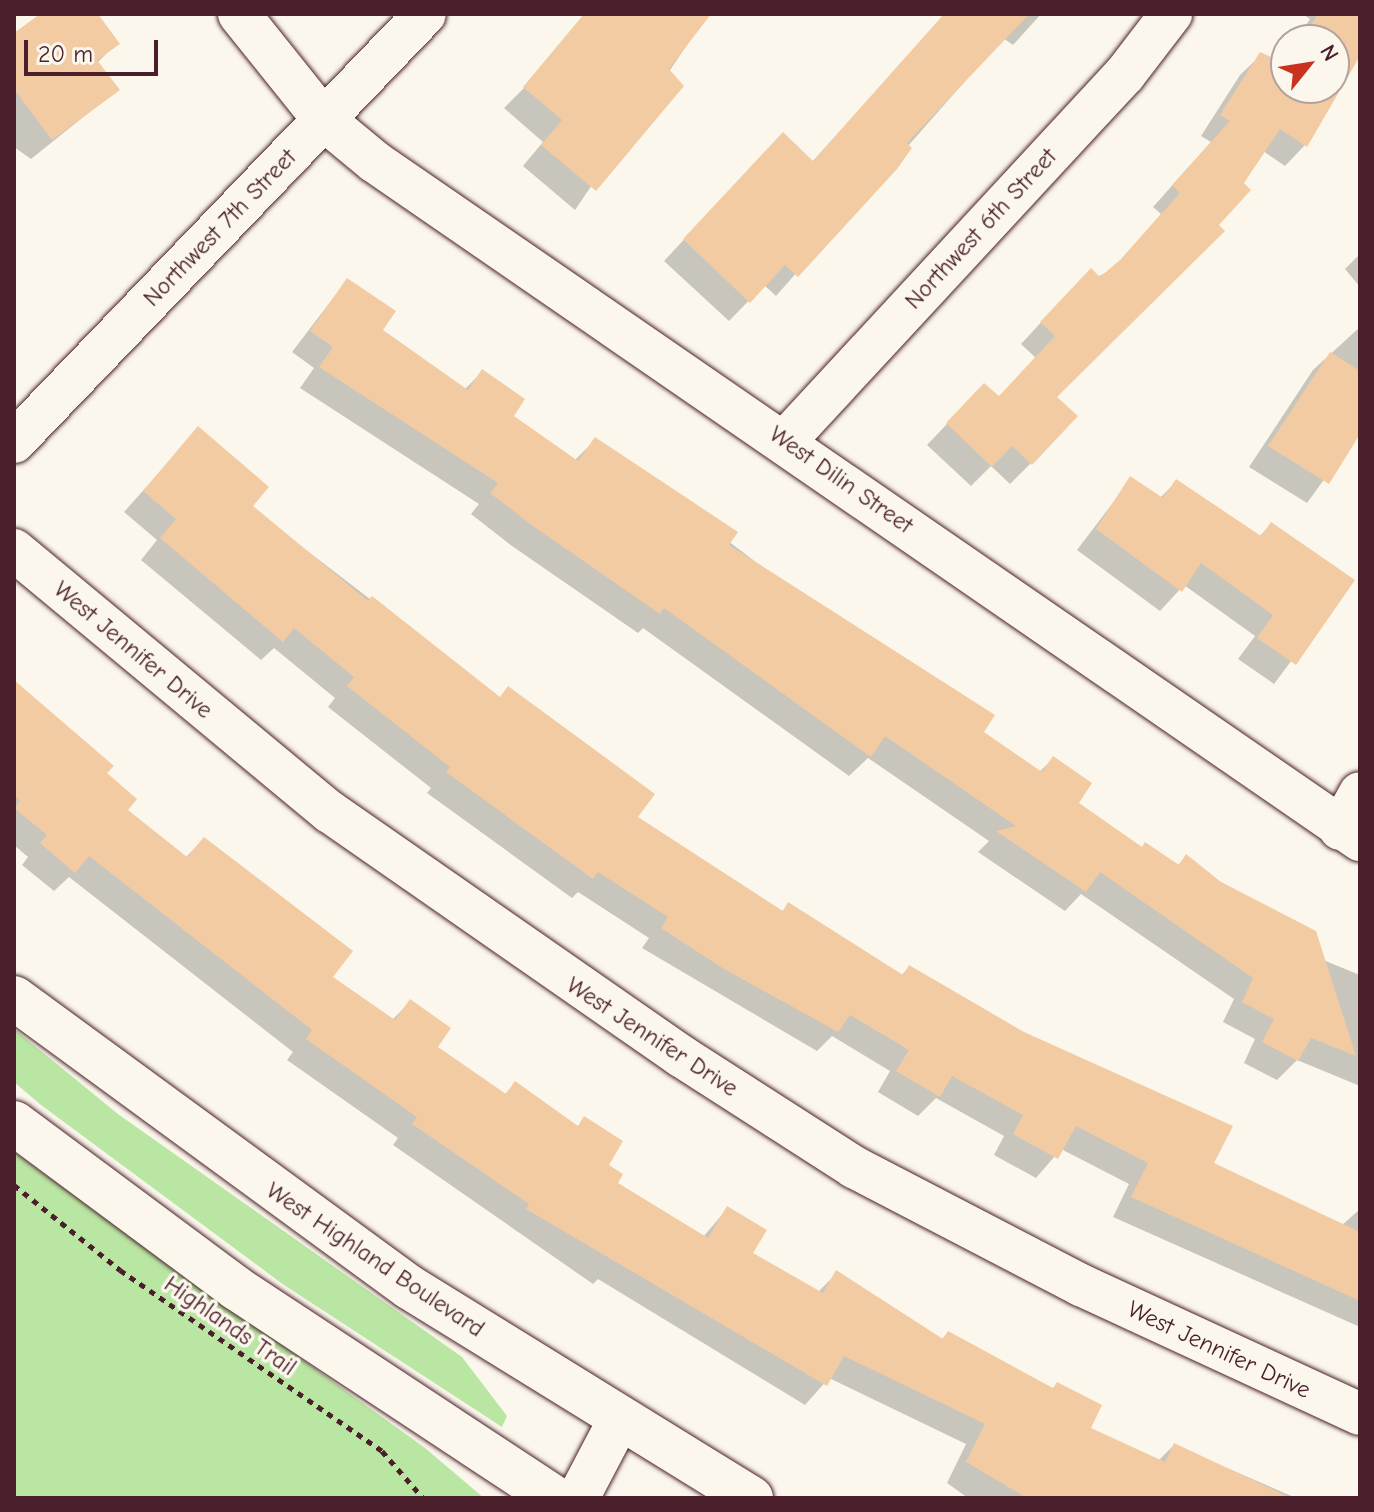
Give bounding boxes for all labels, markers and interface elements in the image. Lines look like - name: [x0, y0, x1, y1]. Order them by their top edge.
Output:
- scale bar: [28, 24, 162, 74]
- north arrow: [1270, 24, 1350, 104]
- text: 20 m: [38, 40, 93, 68]
- text: N: [1314, 40, 1344, 66]
- street label: Northwest 7th Street: [137, 143, 303, 313]
- street label: Northwest 6th Street: [899, 143, 1063, 315]
- street label: West Dilin Street: [764, 420, 918, 540]
- street label: West Jennifer Drive: [48, 575, 218, 725]
- street label: West Jennifer Drive: [561, 971, 743, 1103]
- street label: West Highland Boulevard: [261, 1176, 489, 1344]
- street label: Highlands Trail: [158, 1270, 302, 1382]
- street label: West Jennifer Drive: [1123, 1295, 1315, 1405]

